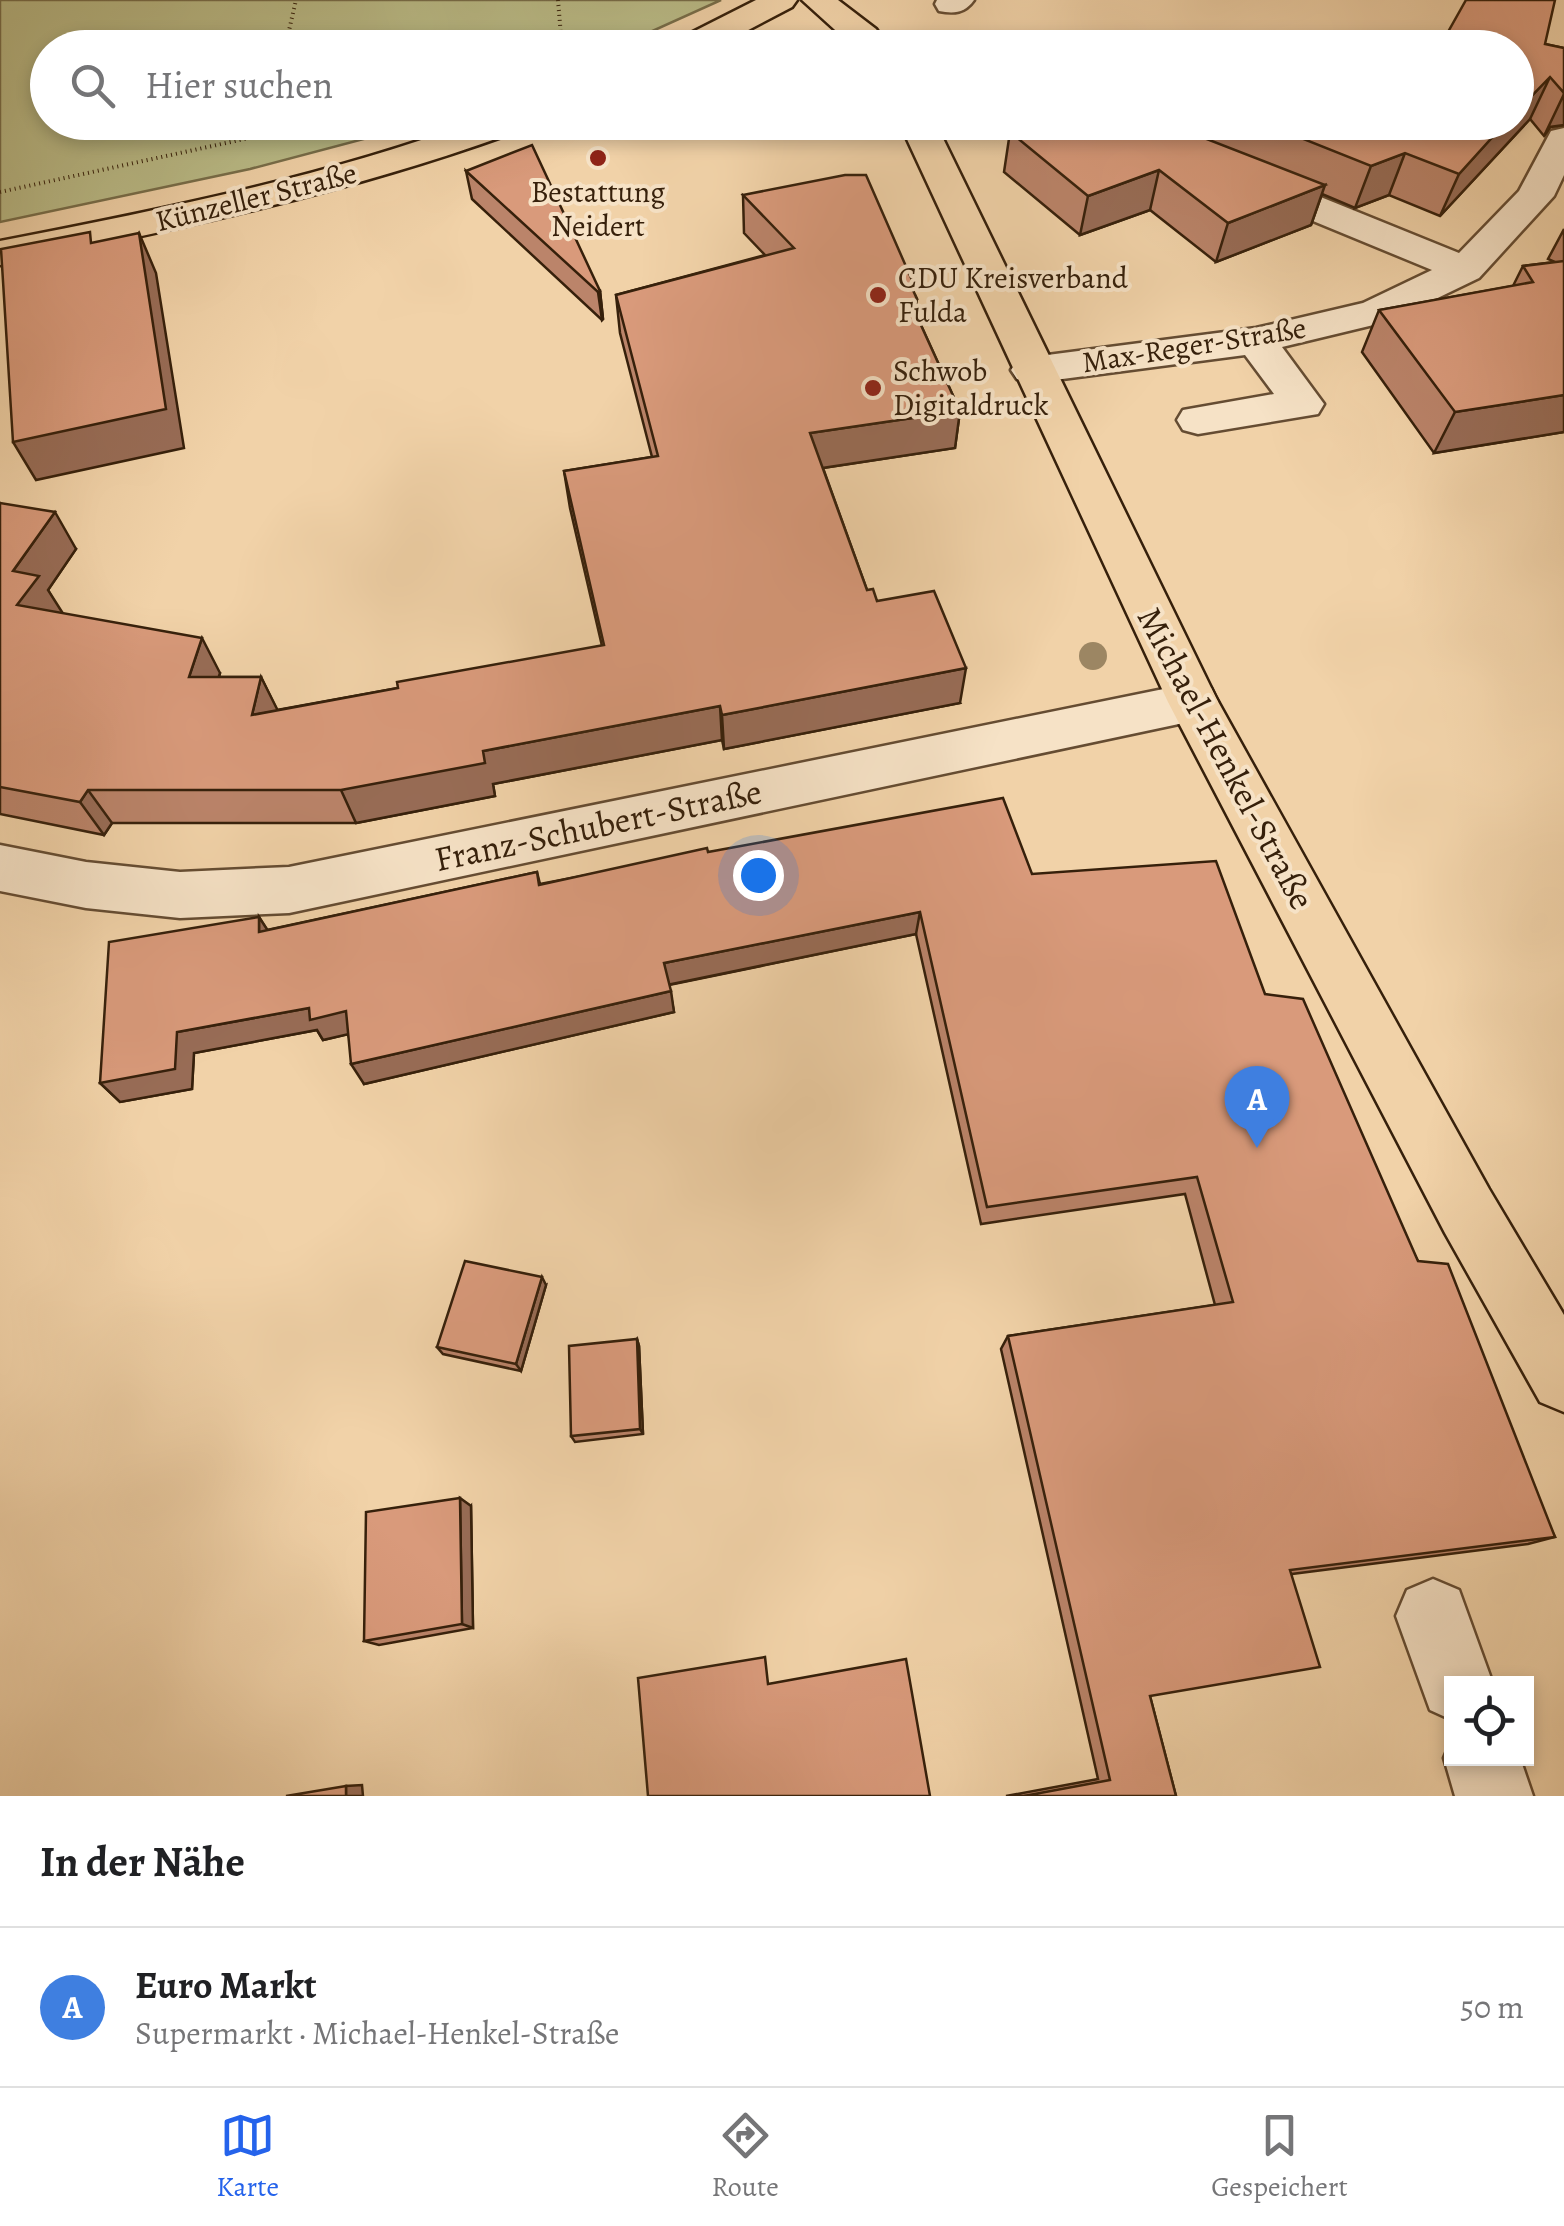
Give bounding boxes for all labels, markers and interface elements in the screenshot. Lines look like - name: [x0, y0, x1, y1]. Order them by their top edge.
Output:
- search box: [30, 30, 1534, 140]
- icon: search: [65, 58, 120, 113]
- text: Hier suchen: [145, 59, 333, 111]
- marker: Bestattung Neidert: [587, 147, 609, 169]
- street label: Künzeller Straße: [151, 153, 361, 241]
- place label: Bestattung Neidert: [531, 172, 665, 246]
- place label: CDU Kreisverband Fulda: [898, 258, 1129, 332]
- marker: CDU Kreisverband Fulda: [867, 284, 889, 306]
- street label: Max-Reger-Straße: [1079, 308, 1309, 382]
- place label: Schwob Digitaldruck: [893, 351, 1049, 425]
- marker: Schwob Digitaldruck: [862, 377, 884, 399]
- street label: Michael-Henkel-Straße: [1126, 598, 1326, 918]
- street label: Franz-Schubert-Straße: [430, 767, 766, 883]
- your location: [733, 850, 784, 901]
- pin: A: [1224, 1066, 1290, 1148]
- map controls: [1444, 1676, 1534, 1766]
- button: locate: [1444, 1676, 1534, 1766]
- text: In der Nähe: [40, 1833, 245, 1890]
- text: Euro Markt: [135, 1959, 317, 2011]
- text: A: [62, 1985, 83, 2029]
- text: 50 m: [1460, 1985, 1524, 2029]
- text: Supermarkt · Michael-Henkel-Straße: [135, 2011, 619, 2055]
- tab: Karte: [216, 2108, 279, 2206]
- tab: Route: [712, 2108, 779, 2206]
- tab: Gespeichert: [1211, 2108, 1348, 2206]

